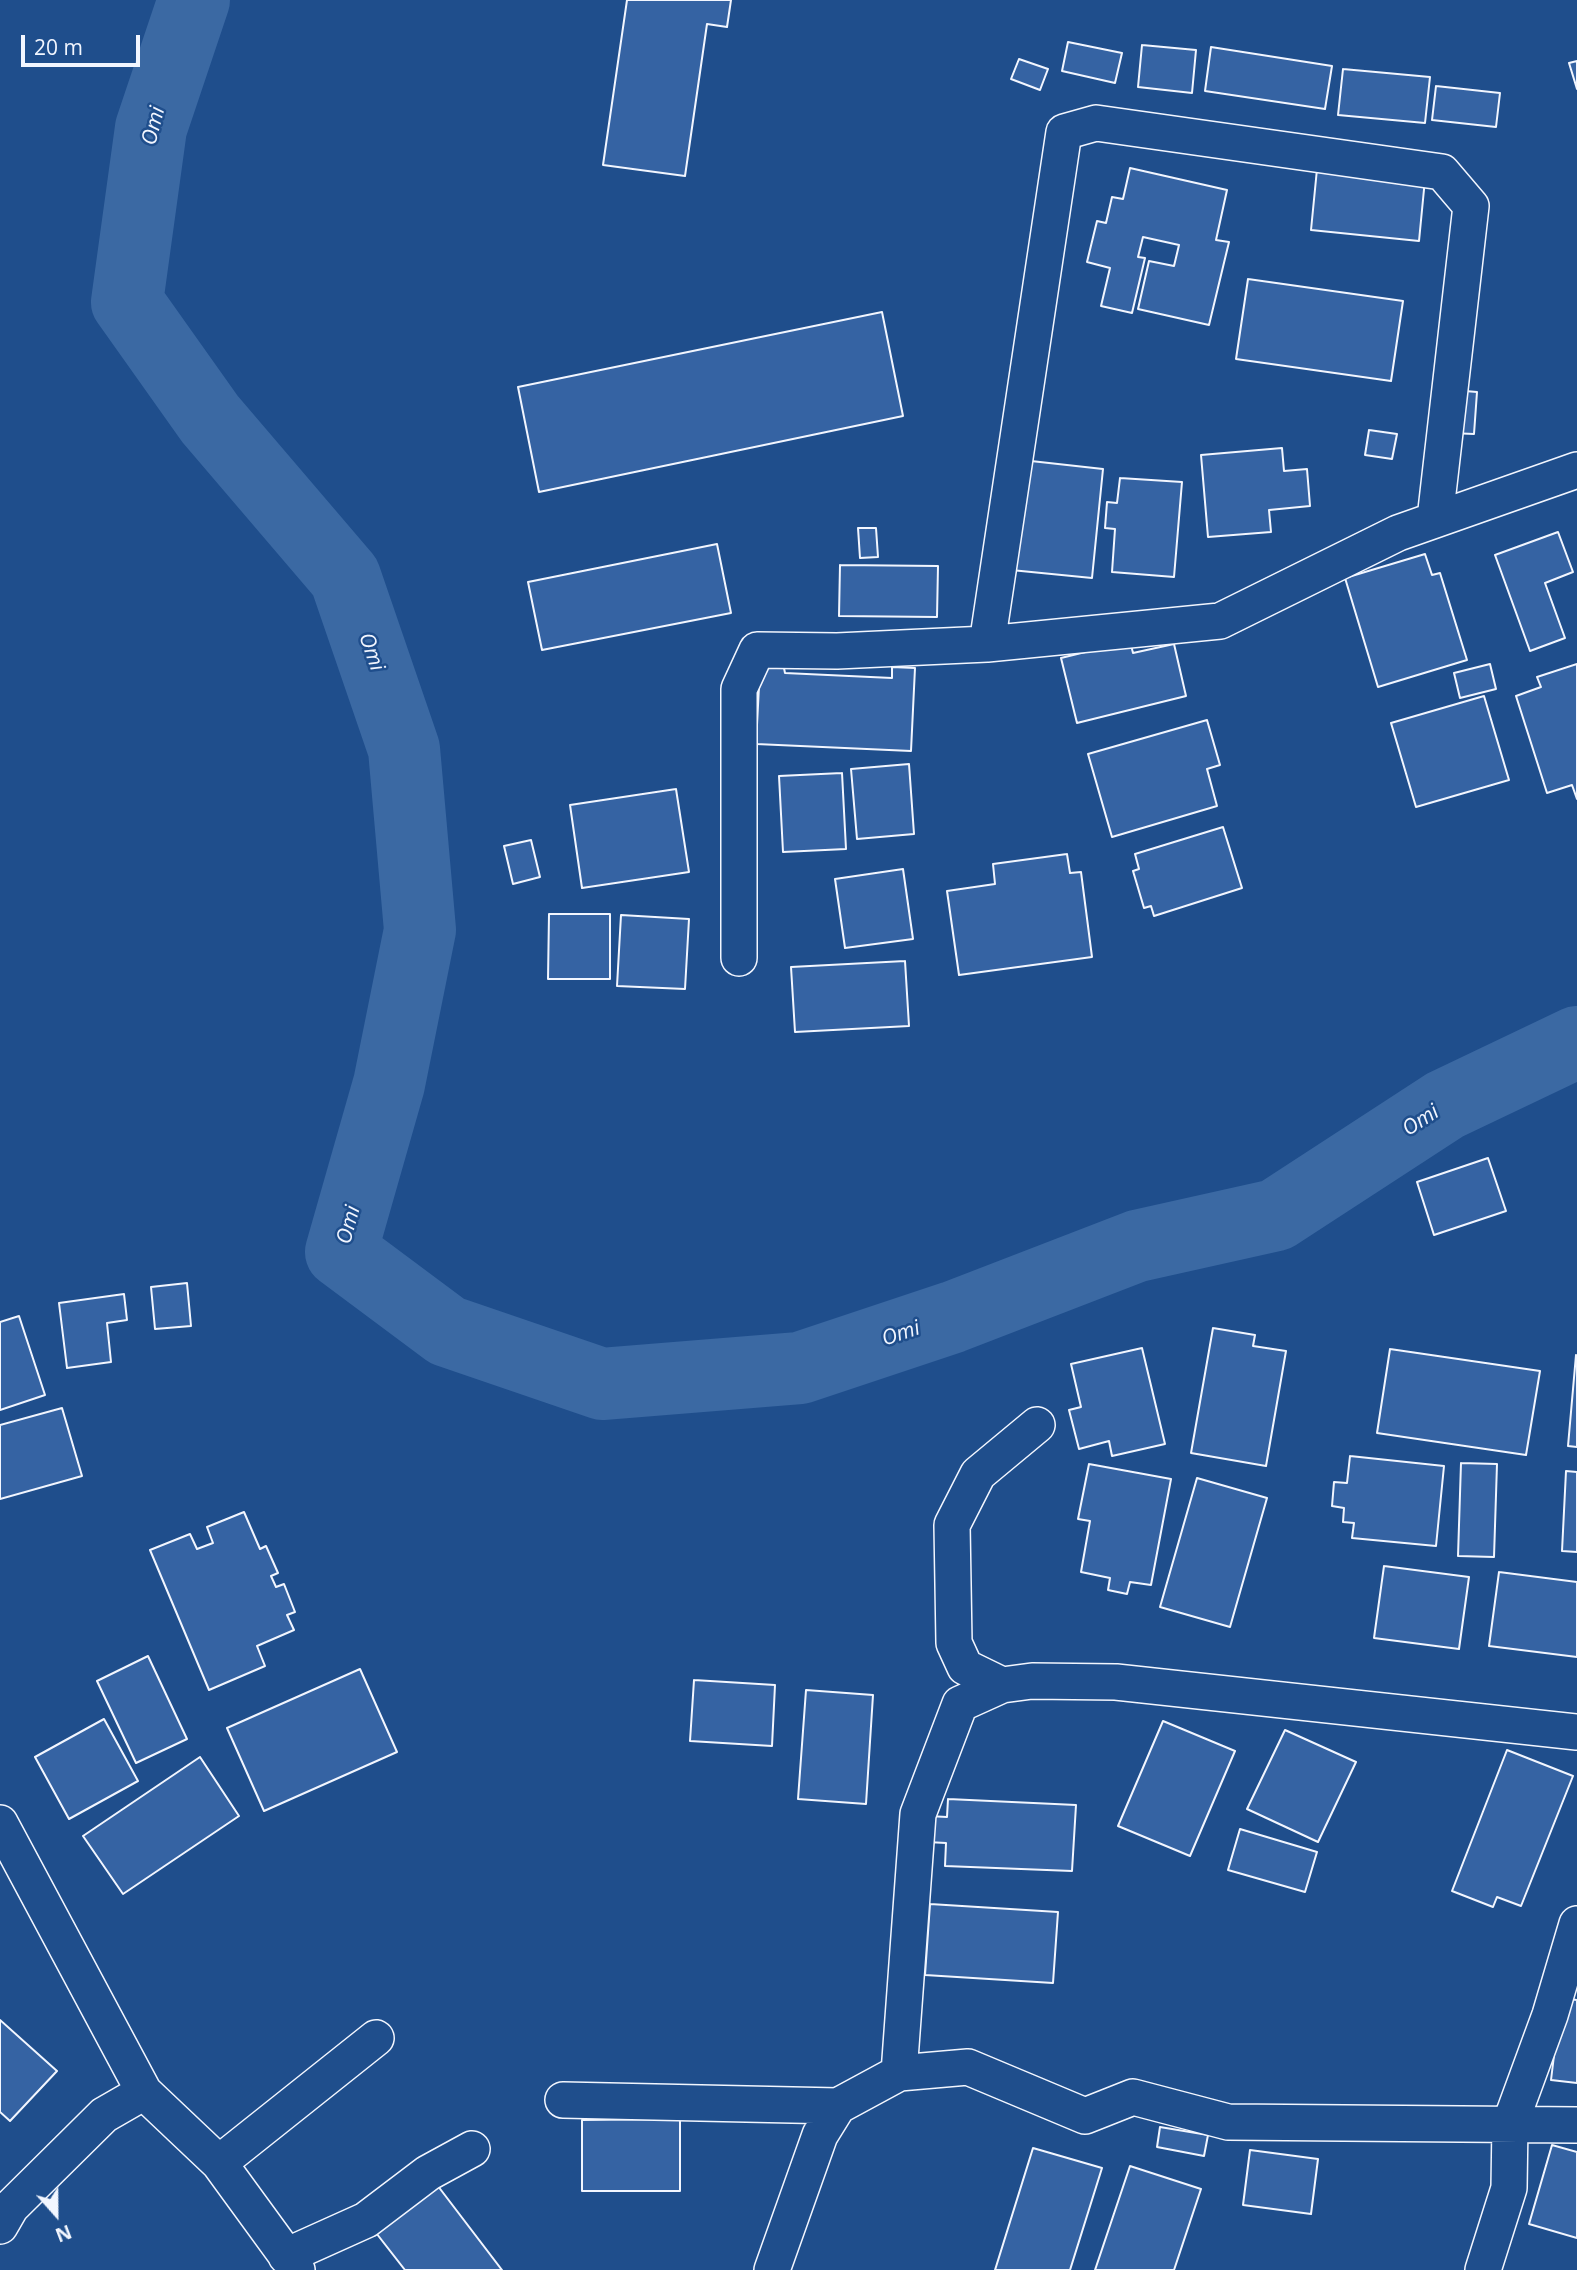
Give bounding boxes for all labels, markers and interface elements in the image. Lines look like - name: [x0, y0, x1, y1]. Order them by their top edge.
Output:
- scale bar: [24, 21, 144, 65]
- text: 20 m: [34, 33, 83, 61]
- water label: Omi: [137, 104, 171, 148]
- water label: Omi: [353, 630, 389, 674]
- water label: Omi: [1398, 1100, 1444, 1142]
- water label: Omi: [332, 1203, 366, 1247]
- water label: Omi: [879, 1316, 923, 1352]
- north arrow: [21, 2179, 91, 2249]
- text: N: [52, 2219, 75, 2249]

